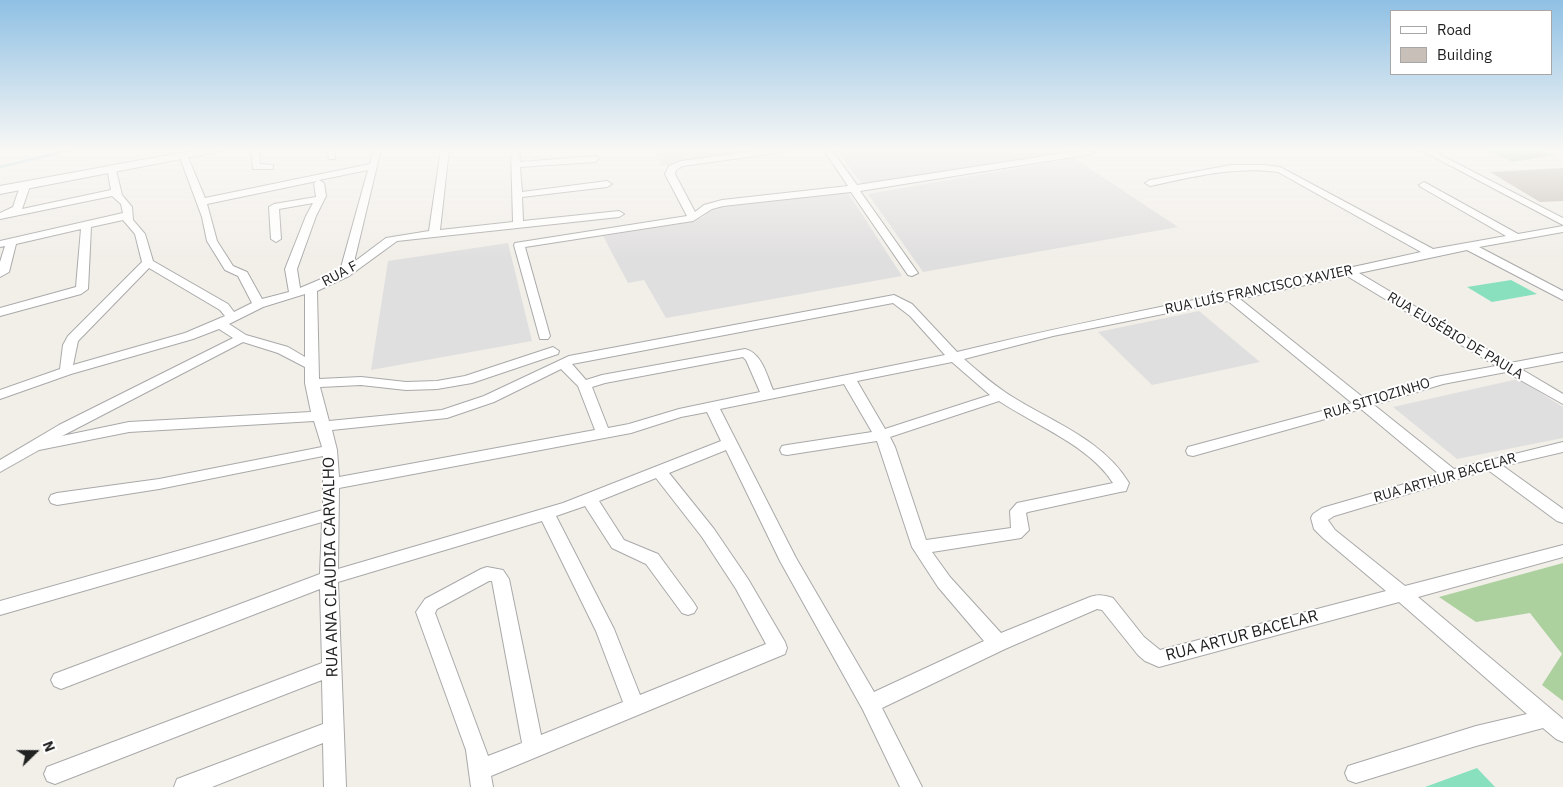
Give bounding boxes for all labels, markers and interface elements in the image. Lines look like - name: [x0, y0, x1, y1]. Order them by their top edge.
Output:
- legend: [1390, 10, 1553, 75]
- text: Road: [1437, 20, 1472, 39]
- text: Building: [1437, 45, 1492, 64]
- street label: RUA F: [319, 258, 361, 290]
- street label: RUA LUÍS FRANCISCO XAVIER: [1164, 262, 1354, 318]
- street label: RUA EUSÉBIO DE PAULA: [1384, 289, 1526, 383]
- street label: RUA SITIOZINHO: [1322, 375, 1432, 423]
- street label: RUA ARTHUR BACELAR: [1372, 450, 1518, 506]
- street label: RUA ANA CLAUDIA CARVALHO: [319, 457, 343, 677]
- street label: RUA ARTUR BACELAR: [1164, 606, 1320, 666]
- north arrow: [10, 727, 60, 777]
- text: N: [39, 738, 59, 754]

